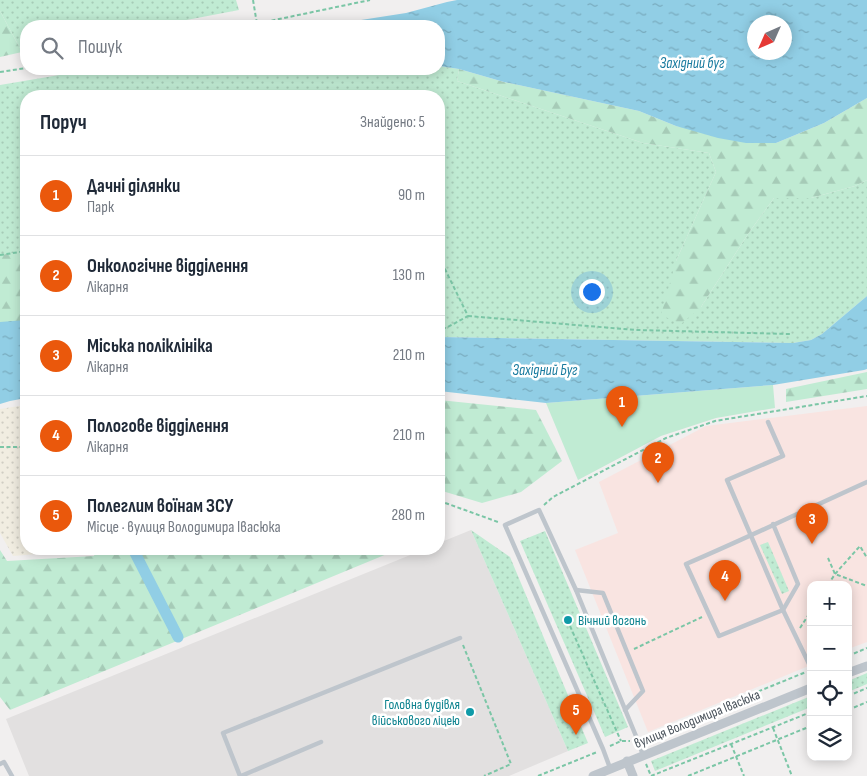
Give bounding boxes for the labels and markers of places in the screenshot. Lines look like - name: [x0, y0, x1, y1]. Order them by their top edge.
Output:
- pin: 1: [606, 386, 638, 427]
- pin: 2: [642, 442, 674, 483]
- pin: 3: [796, 503, 828, 544]
- pin: 4: [709, 560, 741, 601]
- place label: Вічний вогонь: [578, 612, 646, 629]
- marker: Вічний вогонь: [562, 614, 574, 626]
- pin: 5: [560, 694, 592, 735]
- place label: Головна будівля військового ліцею: [372, 696, 460, 729]
- marker: Головна будівля військового ліцею: [464, 706, 476, 718]

